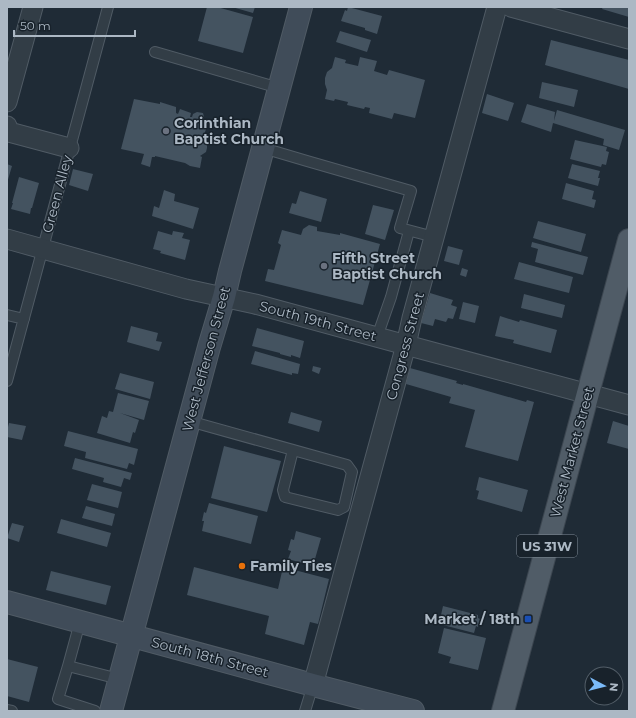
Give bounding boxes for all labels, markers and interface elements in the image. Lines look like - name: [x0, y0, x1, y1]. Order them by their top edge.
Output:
- scale bar: [14, 12, 135, 38]
- text: 50 m: [20, 18, 51, 33]
- place label: Corinthian Baptist Church: [174, 114, 284, 148]
- marker: Corinthian Baptist Church: [161, 126, 171, 136]
- street label: Green Alley: [38, 153, 76, 235]
- place label: Fifth Street Baptist Church: [332, 249, 442, 283]
- marker: Fifth Street Baptist Church: [319, 261, 329, 271]
- street label: West Jefferson Street: [178, 284, 234, 433]
- street label: Congress Street: [382, 290, 428, 402]
- street label: South 19th Street: [257, 297, 379, 345]
- street label: West Market Street: [546, 384, 598, 519]
- road number: US 31W: [517, 535, 577, 557]
- place label: Family Ties: [250, 557, 333, 575]
- marker: Family Ties: [237, 561, 247, 571]
- place label: Market / 18th: [424, 610, 520, 628]
- marker: Market / 18th: [523, 614, 533, 624]
- street label: South 18th Street: [149, 633, 271, 681]
- north arrow: [584, 666, 624, 706]
- text: N: [606, 682, 621, 692]

